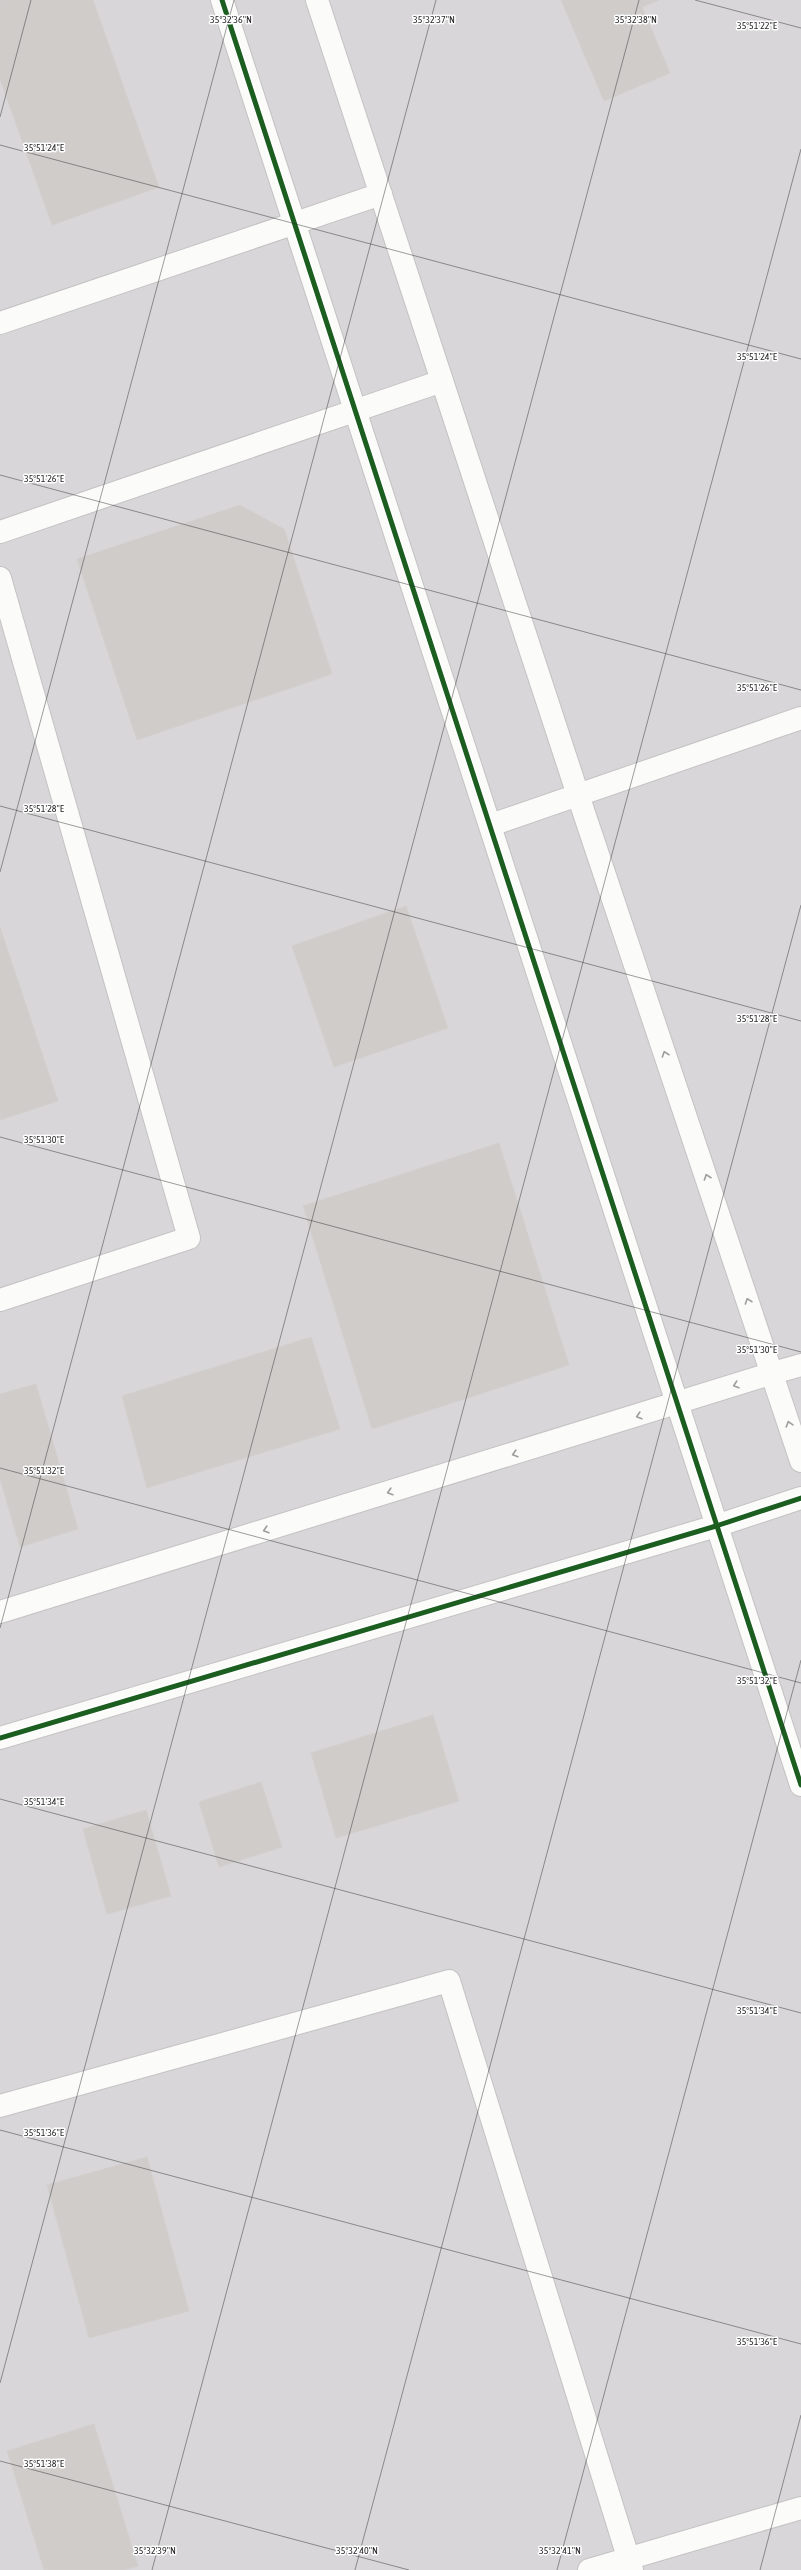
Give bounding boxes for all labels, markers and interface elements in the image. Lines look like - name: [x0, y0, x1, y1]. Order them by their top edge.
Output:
- text: 35°32'36"N: [210, 14, 252, 25]
- text: 35°32'37"N: [413, 14, 455, 25]
- text: 35°32'38"N: [615, 14, 657, 25]
- text: 35°51'22"E: [737, 20, 778, 31]
- text: 35°51'24"E: [24, 142, 65, 153]
- text: 35°51'24"E: [737, 351, 778, 362]
- text: 35°51'26"E: [24, 473, 65, 484]
- text: 35°51'26"E: [737, 682, 778, 693]
- text: 35°51'28"E: [24, 803, 65, 814]
- text: 35°51'28"E: [737, 1013, 778, 1024]
- one-way arrow: [661, 1051, 670, 1058]
- text: 35°51'30"E: [24, 1134, 65, 1145]
- one-way arrow: [703, 1174, 712, 1181]
- one-way arrow: [745, 1297, 753, 1304]
- text: 35°51'30"E: [737, 1344, 778, 1355]
- one-way arrow: [732, 1380, 739, 1389]
- one-way arrow: [636, 1411, 643, 1420]
- one-way arrow: [785, 1421, 794, 1428]
- one-way arrow: [511, 1449, 518, 1458]
- text: 35°51'32"E: [24, 1465, 65, 1476]
- one-way arrow: [387, 1487, 394, 1496]
- one-way arrow: [263, 1525, 270, 1534]
- text: 35°51'32"E: [737, 1675, 778, 1686]
- text: 35°51'34"E: [24, 1796, 65, 1807]
- text: 35°51'34"E: [737, 2005, 778, 2016]
- text: 35°51'36"E: [24, 2127, 65, 2138]
- text: 35°51'36"E: [737, 2336, 778, 2347]
- text: 35°51'38"E: [24, 2458, 65, 2469]
- text: 35°32'39"N: [134, 2545, 176, 2556]
- text: 35°32'40"N: [336, 2545, 378, 2556]
- text: 35°32'41"N: [539, 2545, 581, 2556]

